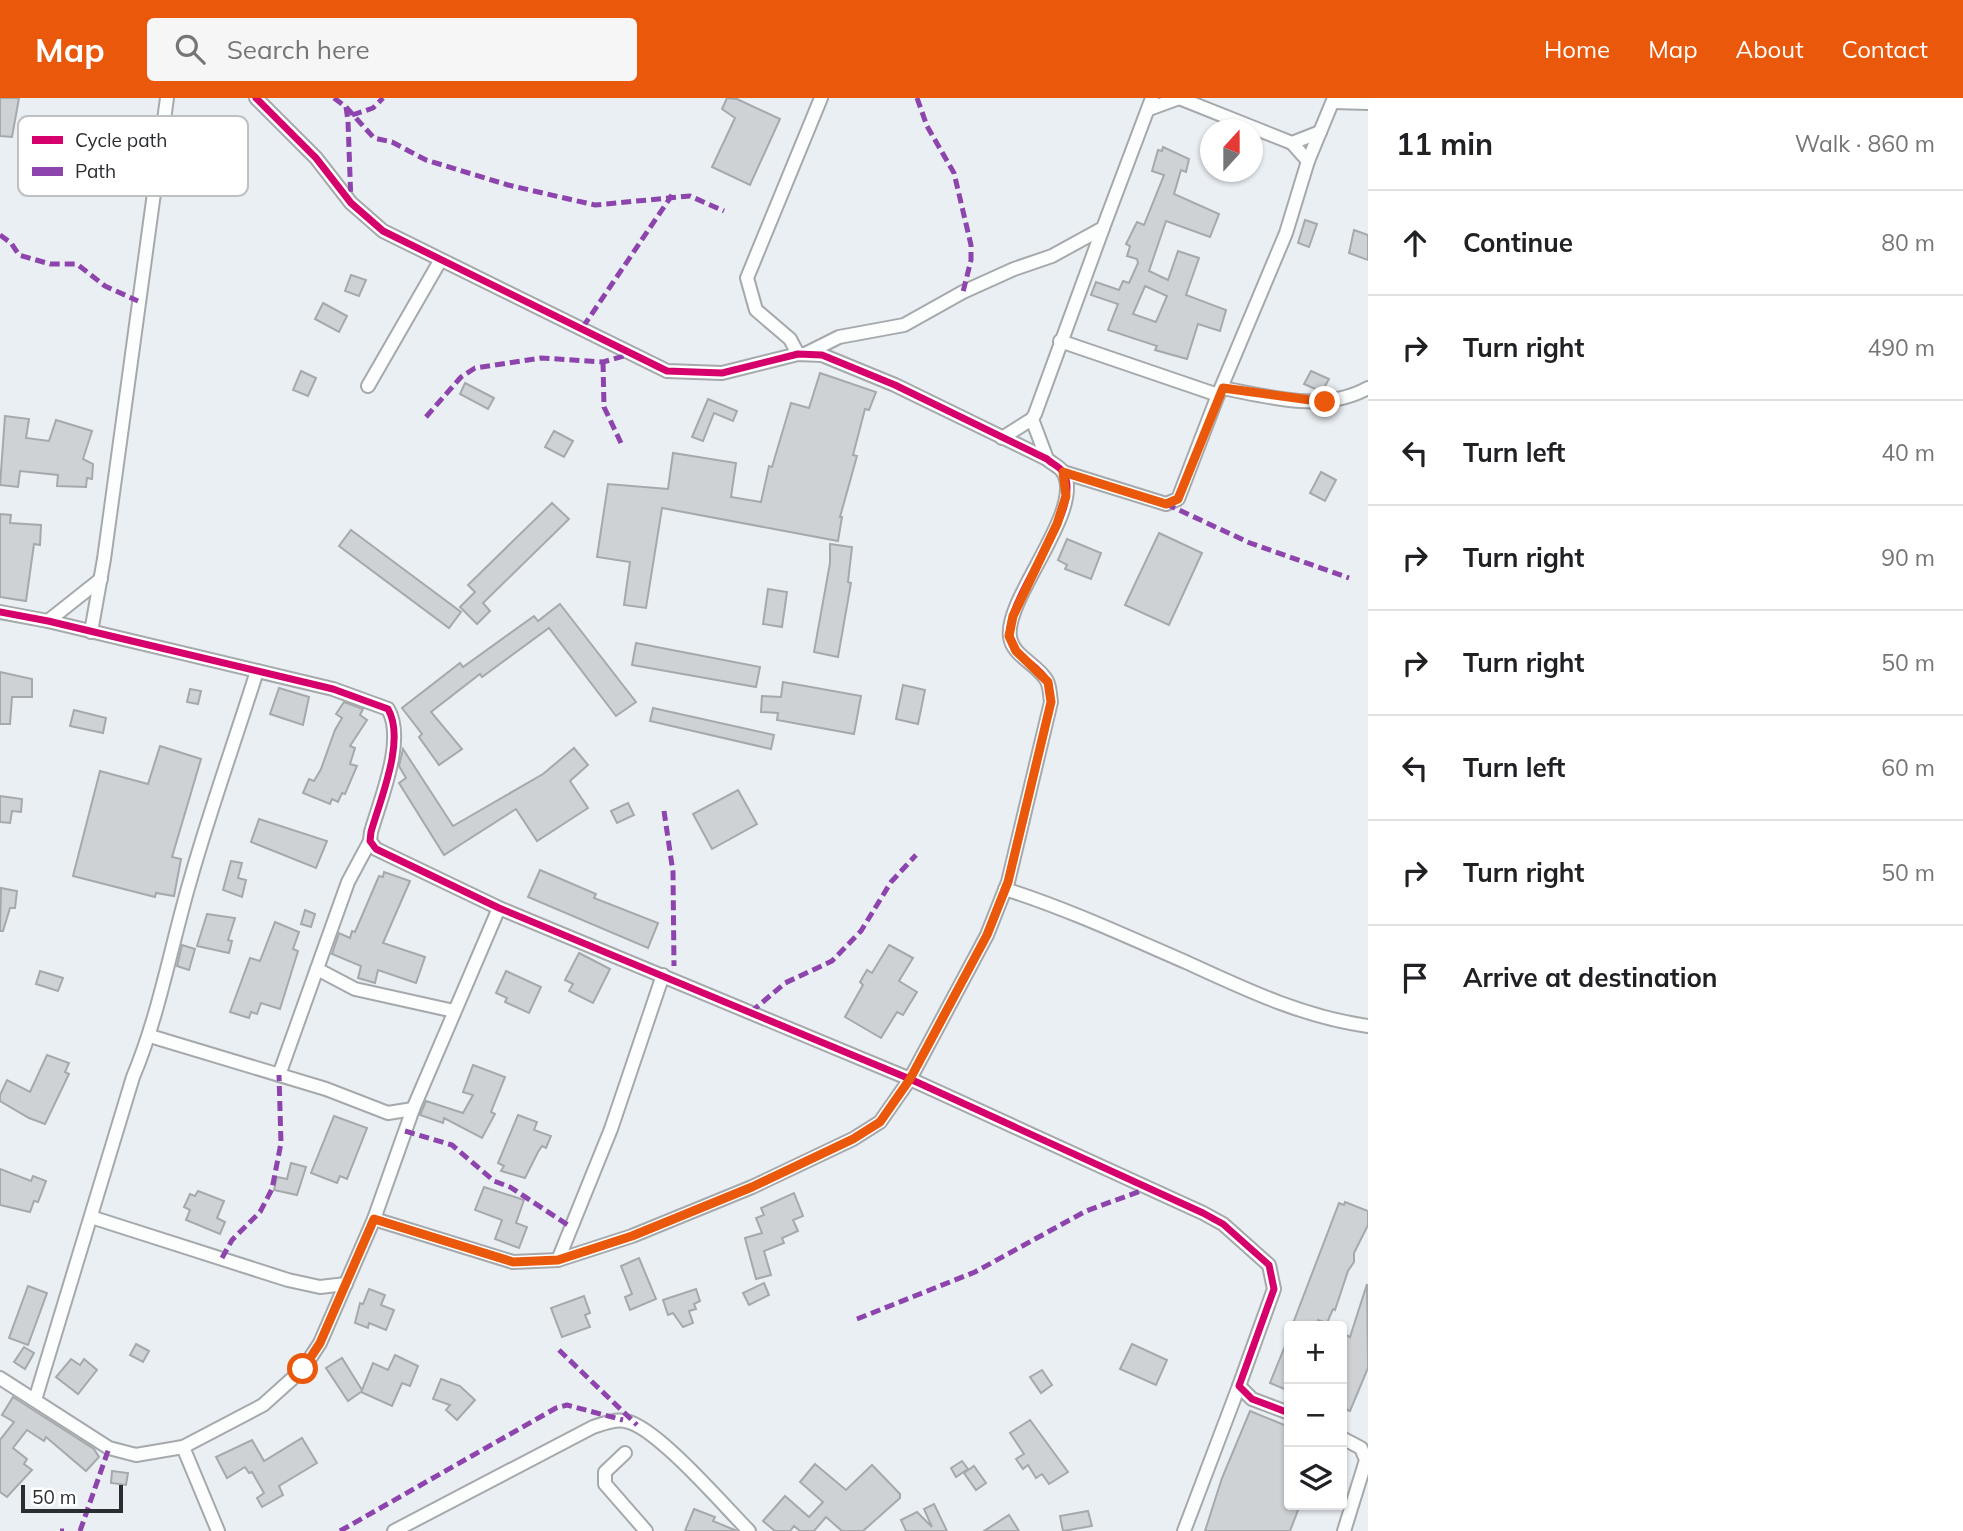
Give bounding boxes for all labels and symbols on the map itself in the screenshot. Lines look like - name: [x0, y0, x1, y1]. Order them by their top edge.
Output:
- legend: [18, 116, 248, 196]
- north arrow: [1200, 119, 1263, 182]
- text: Cycle path: [75, 128, 167, 152]
- text: Path: [75, 159, 116, 183]
- route end: [1309, 386, 1340, 417]
- route start: [287, 1353, 318, 1384]
- scale bar: [21, 1482, 122, 1514]

